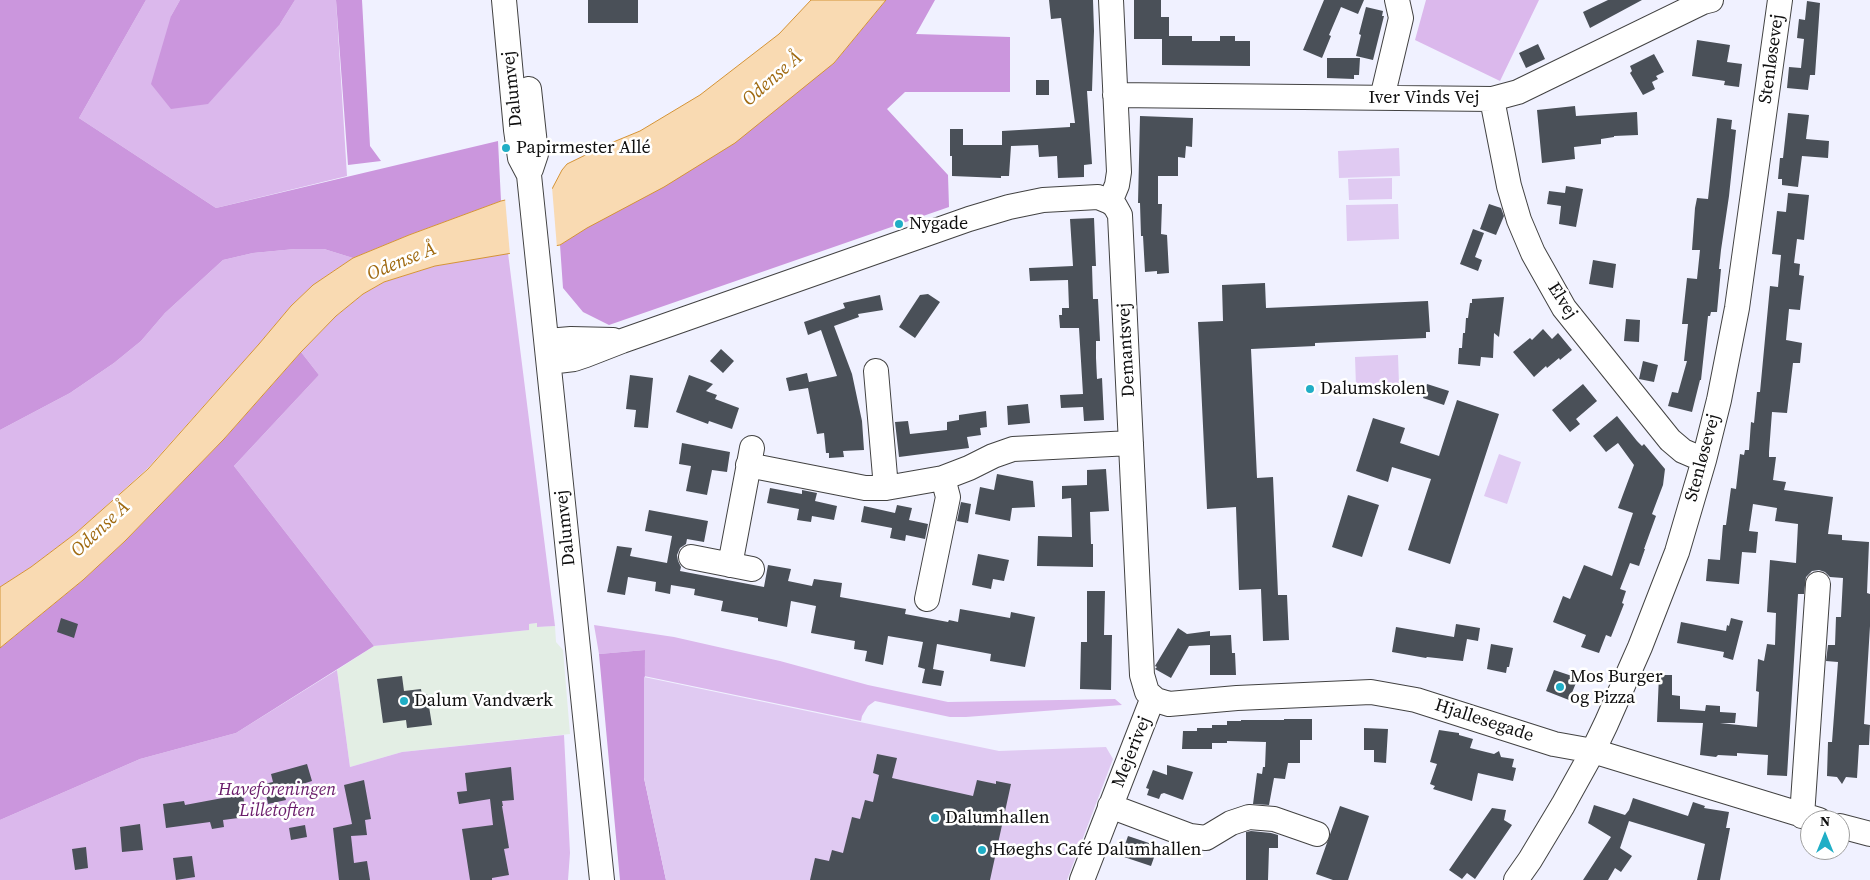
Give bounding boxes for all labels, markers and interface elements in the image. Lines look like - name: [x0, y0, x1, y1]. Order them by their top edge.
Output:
- street label: Stenløsevej: [1755, 13, 1789, 105]
- water label: Odense Å: [738, 47, 808, 111]
- street label: Dalumvej: [498, 50, 528, 128]
- street label: Iver Vinds Vej: [1369, 87, 1479, 109]
- place label: Papirmester Allé: [516, 137, 651, 159]
- marker: Papirmester Allé: [500, 142, 512, 154]
- place label: Nygade: [909, 213, 968, 235]
- marker: Nygade: [893, 218, 905, 230]
- water label: Odense Å: [364, 238, 440, 286]
- street label: Elvej: [1542, 279, 1582, 323]
- street label: Demantsvej: [1114, 302, 1140, 398]
- place label: Dalumskolen: [1320, 378, 1426, 400]
- marker: Dalumskolen: [1304, 383, 1316, 395]
- street label: Stenløsevej: [1681, 412, 1725, 504]
- street label: Dalumvej: [551, 489, 581, 567]
- water label: Odense Å: [67, 496, 135, 562]
- place label: Mos Burger og Pizza: [1570, 666, 1663, 709]
- marker: Mos Burger og Pizza: [1554, 681, 1566, 693]
- place label: Dalum Vandværk: [414, 690, 553, 712]
- marker: Dalum Vandværk: [398, 695, 410, 707]
- street label: Hjallesegade: [1432, 695, 1536, 747]
- street label: Mejerivej: [1108, 713, 1156, 791]
- park label: Haveforeningen Lilletoften: [218, 779, 336, 822]
- place label: Dalumhallen: [945, 807, 1050, 829]
- north arrow: [1800, 810, 1850, 860]
- text: N: [1820, 811, 1830, 831]
- marker: Dalumhallen: [929, 812, 941, 824]
- place label: Høeghs Café Dalumhallen: [992, 839, 1201, 861]
- marker: Høeghs Café Dalumhallen: [976, 844, 988, 856]

